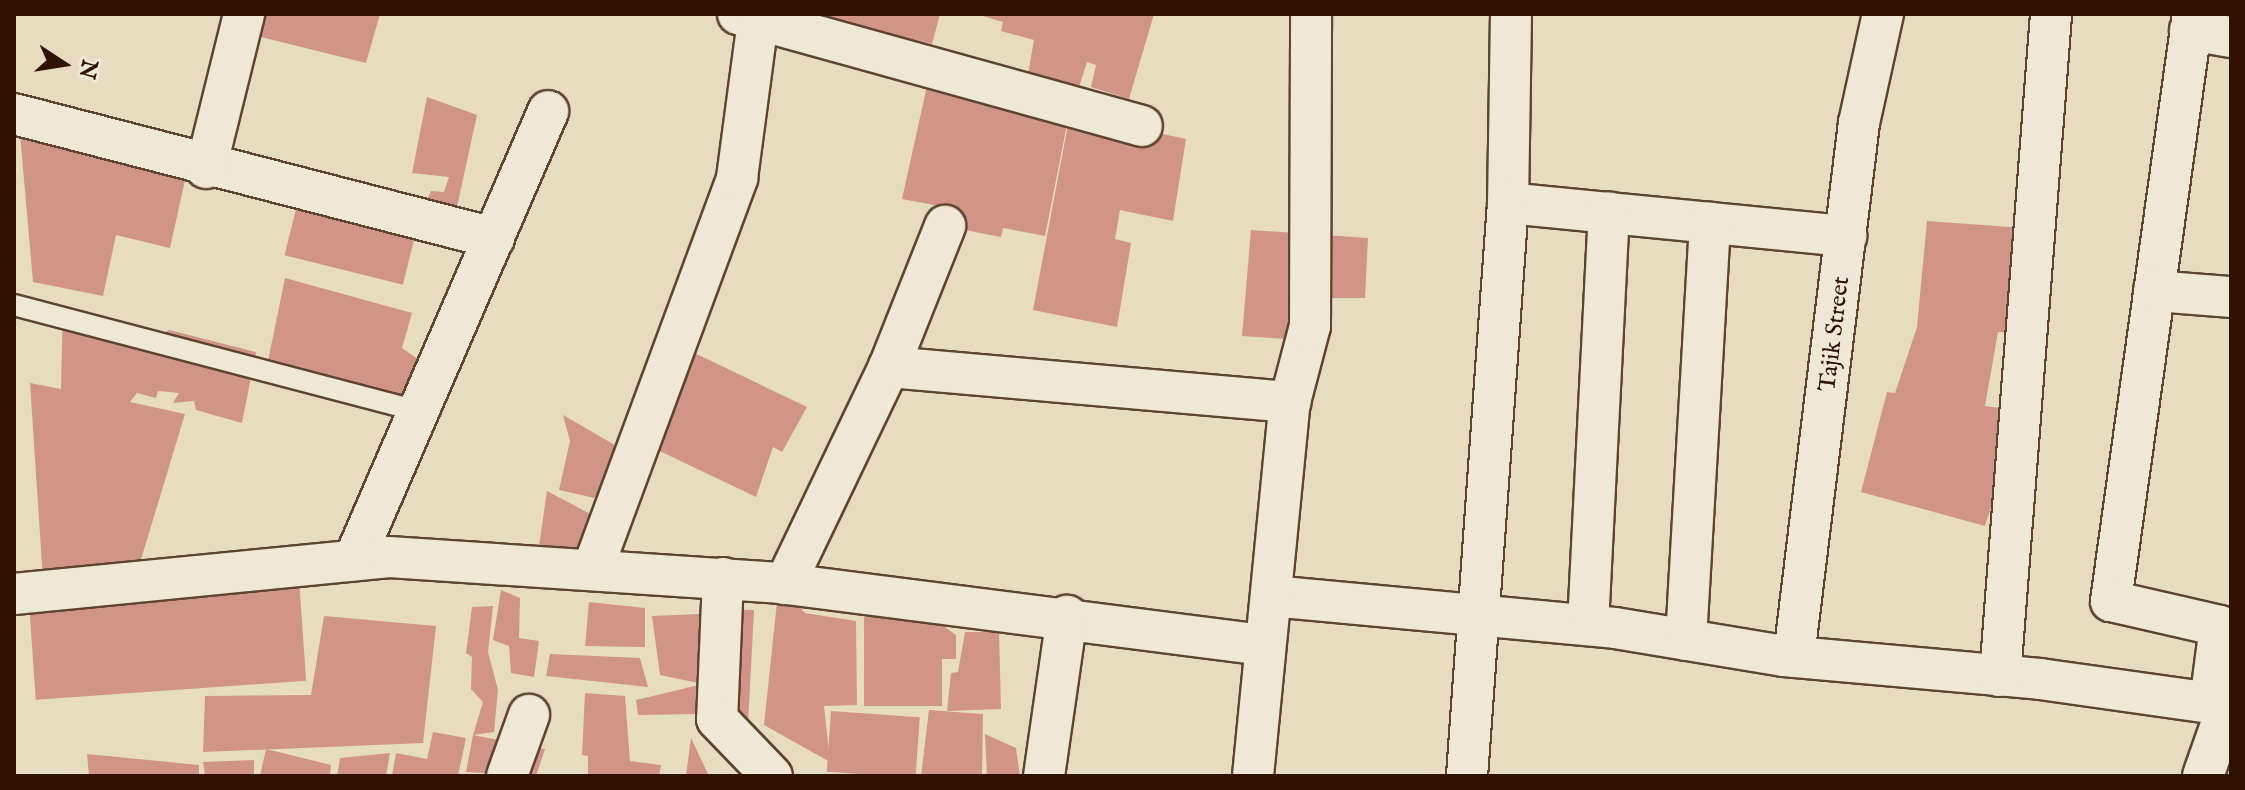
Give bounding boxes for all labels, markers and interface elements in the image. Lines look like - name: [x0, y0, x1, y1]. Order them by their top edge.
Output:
- north arrow: [24, 24, 104, 104]
- text: N: [72, 57, 103, 81]
- street label: Tajik Street: [1814, 275, 1856, 393]

